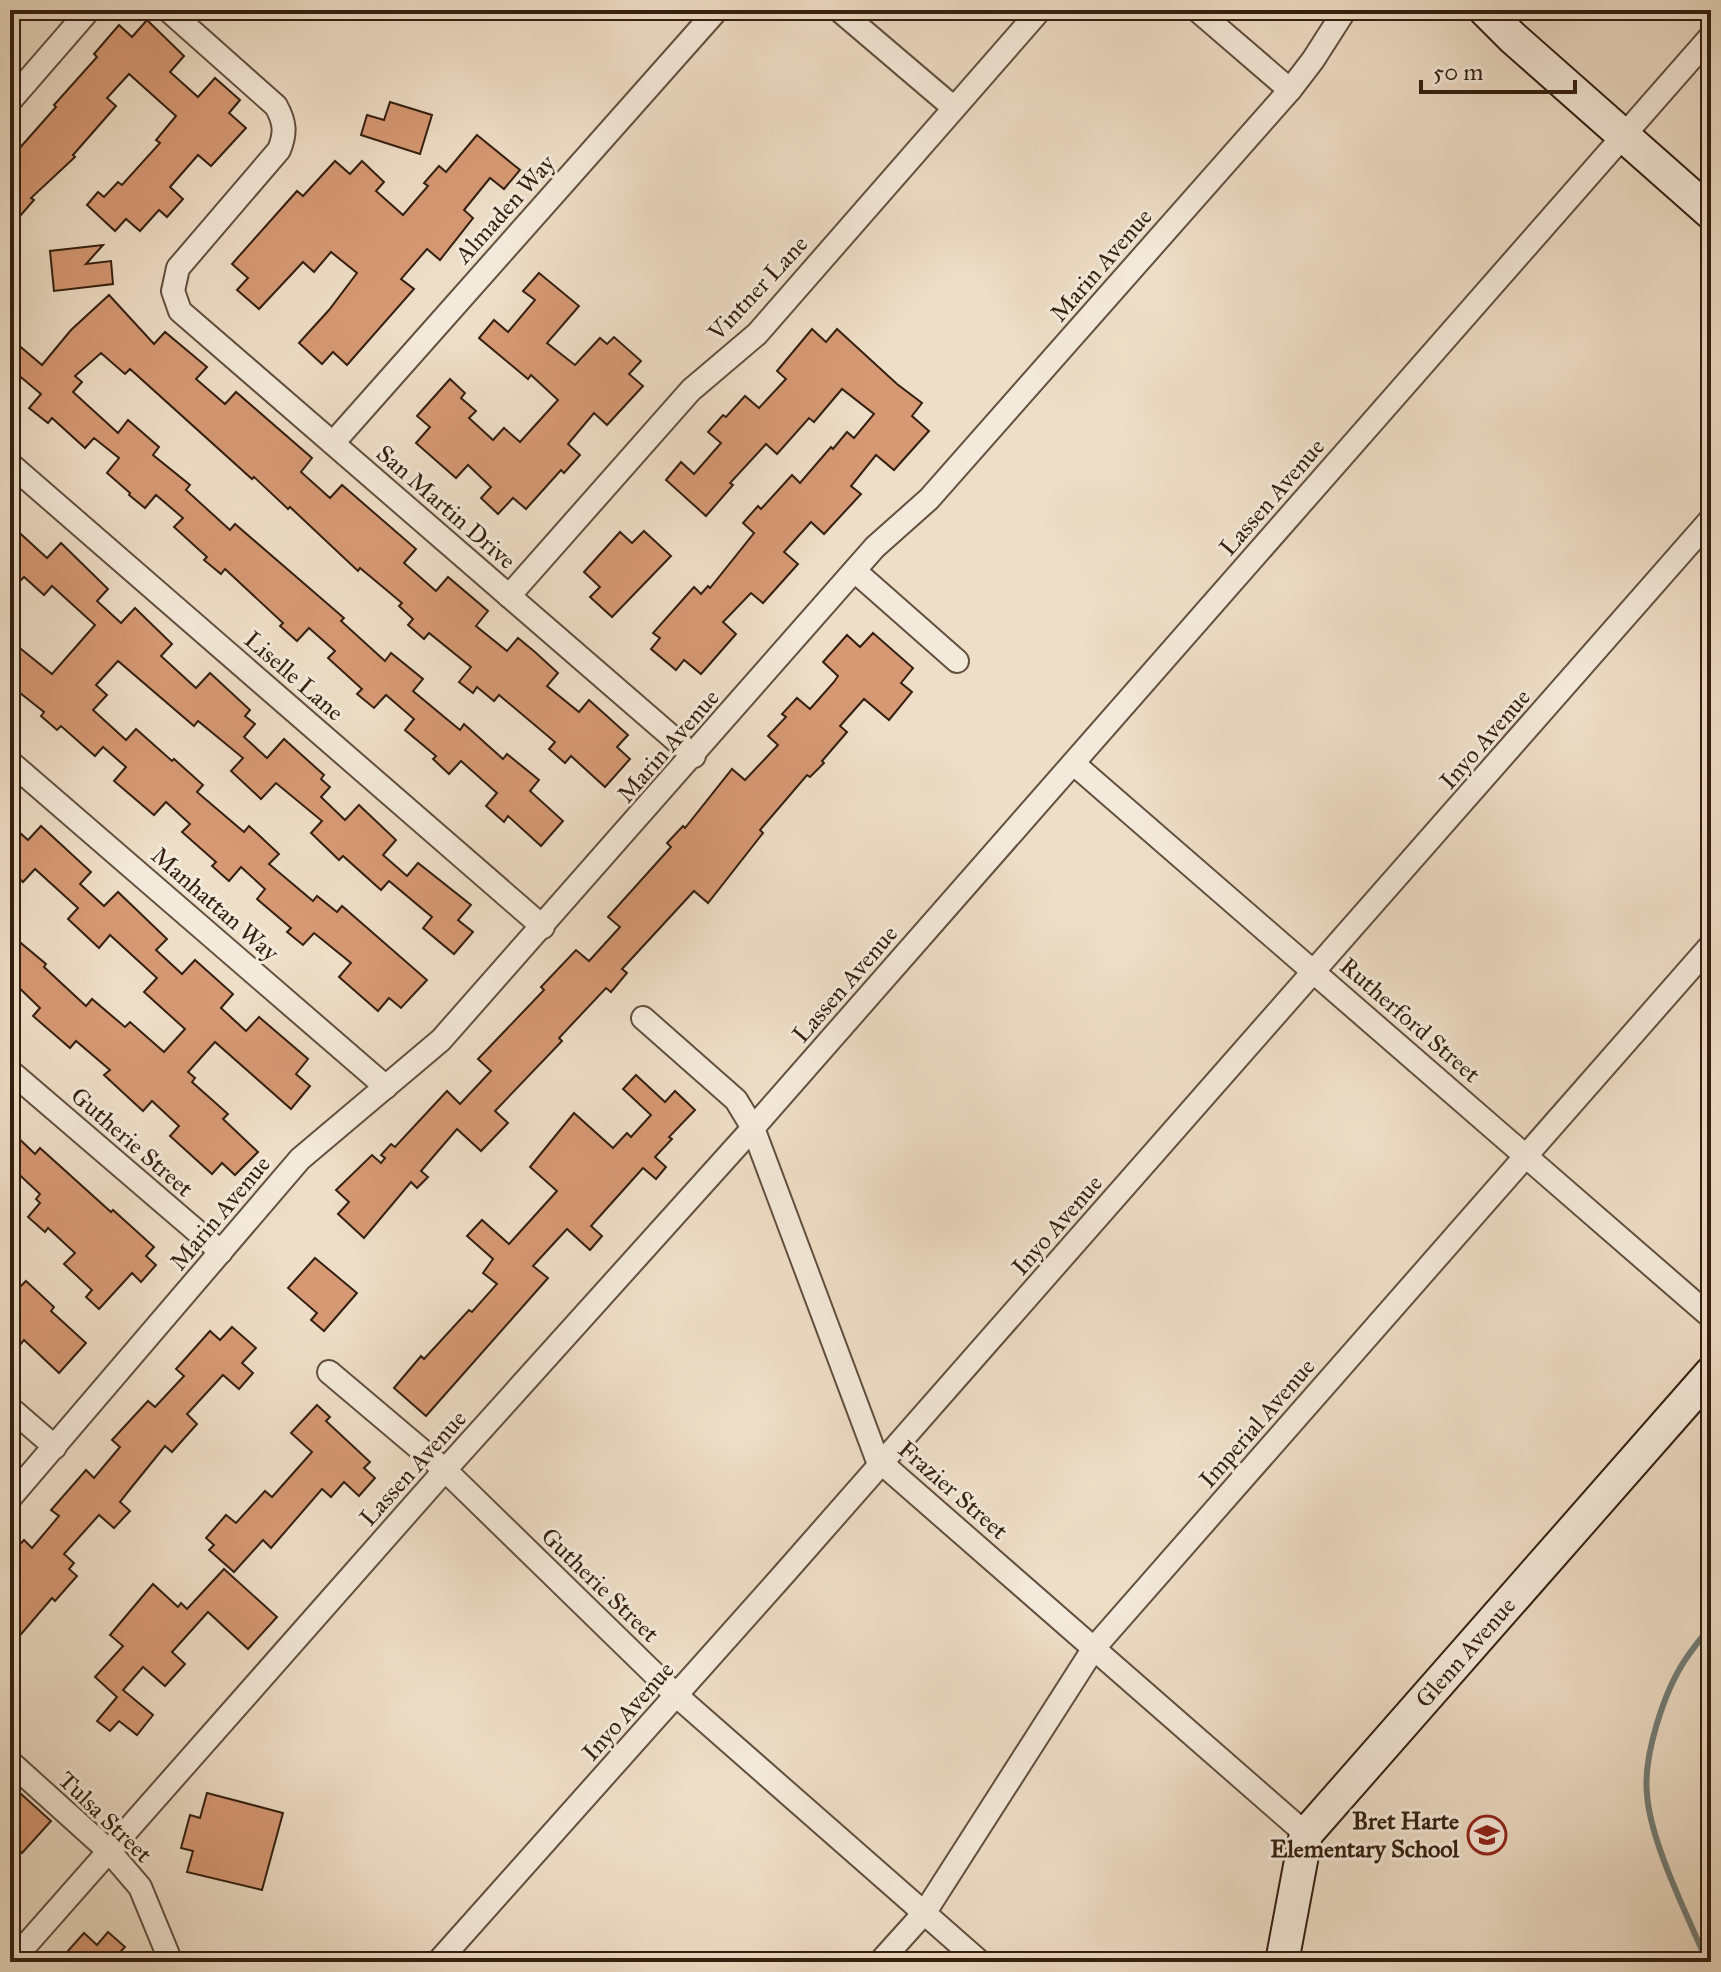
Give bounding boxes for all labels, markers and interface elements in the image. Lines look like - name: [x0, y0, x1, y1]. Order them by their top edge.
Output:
- scale bar: [1421, 44, 1575, 94]
- text: 50 m: [1433, 57, 1483, 87]
- street label: Almaden Way: [448, 148, 562, 270]
- street label: Marin Avenue: [1044, 202, 1158, 328]
- street label: Vintner Lane: [701, 229, 814, 347]
- street label: Lassen Avenue: [1213, 432, 1331, 562]
- street label: San Martin Drive: [370, 438, 522, 576]
- street label: Liselle Lane: [238, 625, 350, 727]
- street label: Marin Avenue: [611, 683, 725, 809]
- street label: Inyo Avenue: [1433, 683, 1537, 795]
- street label: Manhattan Way: [145, 840, 286, 968]
- street label: Lassen Avenue: [786, 919, 904, 1049]
- street label: Rutherford Street: [1334, 951, 1487, 1089]
- street label: Gutherie Street: [65, 1081, 200, 1204]
- street label: Marin Avenue: [163, 1149, 277, 1277]
- street label: Inyo Avenue: [1005, 1169, 1109, 1281]
- street label: Imperial Avenue: [1193, 1352, 1321, 1494]
- street label: Lassen Avenue: [353, 1404, 473, 1532]
- street label: Frazier Street: [892, 1434, 1014, 1546]
- street label: Gutherie Street: [535, 1521, 666, 1649]
- street label: Glenn Avenue: [1409, 1591, 1522, 1714]
- street label: Inyo Avenue: [576, 1655, 680, 1767]
- street label: Tulsa Street: [52, 1765, 159, 1869]
- place label: Bret Harte Elementary School: [1270, 1806, 1460, 1864]
- school or university icon: Bret Harte Elementary School: [1466, 1814, 1508, 1856]

